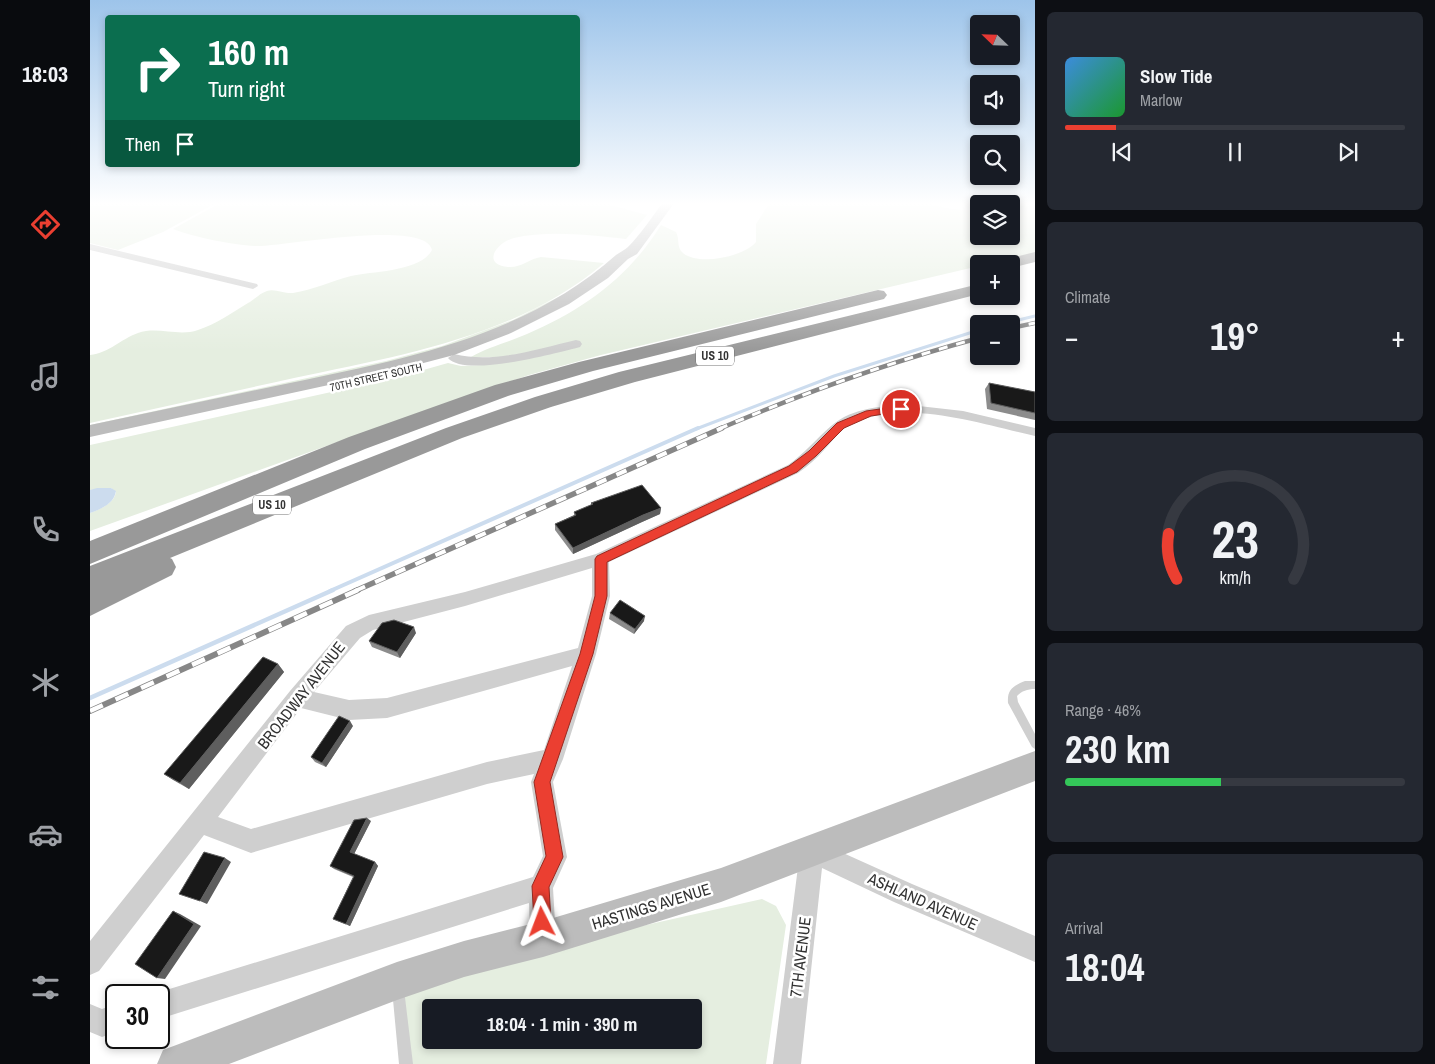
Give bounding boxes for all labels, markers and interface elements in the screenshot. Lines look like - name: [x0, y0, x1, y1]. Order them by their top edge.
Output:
- north arrow: [970, 15, 1020, 65]
- map controls: [970, 15, 1020, 365]
- text: 160 m: [208, 29, 289, 76]
- icon: right: [125, 35, 190, 100]
- text: 18:03: [22, 59, 68, 89]
- text: Slow Tide: [1140, 63, 1212, 89]
- text: Turn right: [208, 74, 285, 104]
- button: sound: [970, 75, 1020, 125]
- text: Marlow: [1140, 89, 1182, 111]
- icon: arrive: [171, 130, 199, 158]
- text: Then: [125, 131, 161, 157]
- button: search: [970, 135, 1020, 185]
- icon: previous: [1108, 138, 1136, 166]
- icon: pause: [1221, 138, 1249, 166]
- icon: next: [1334, 138, 1362, 166]
- button: layers: [970, 195, 1020, 245]
- icon: directions: [28, 207, 63, 242]
- button: +: [970, 255, 1020, 305]
- text: Climate: [1065, 286, 1110, 308]
- text: 19°: [1210, 311, 1260, 362]
- button: −: [970, 315, 1020, 365]
- text: −: [1065, 318, 1078, 356]
- text: +: [1392, 318, 1405, 356]
- road number: US 10: [696, 346, 734, 366]
- icon: music: [28, 359, 63, 394]
- street label: 70TH STREET SOUTH: [329, 360, 423, 394]
- pin: [880, 388, 922, 430]
- icon: arrive: [887, 395, 915, 423]
- road number: US 10: [253, 496, 291, 514]
- text: 23: [1211, 504, 1259, 574]
- icon: phone: [28, 512, 63, 547]
- text: km/h: [1219, 566, 1251, 590]
- street label: BROADWAY AVENUE: [252, 637, 350, 753]
- icon: climate: [28, 665, 63, 700]
- text: Range · 46%: [1065, 699, 1141, 721]
- text: 230 km: [1065, 724, 1171, 775]
- icon: car: [28, 817, 63, 852]
- street label: ASHLAND AVENUE: [864, 867, 981, 935]
- street label: HASTINGS AVENUE: [589, 877, 713, 935]
- position arrow: [515, 895, 567, 947]
- street label: 7TH AVENUE: [784, 916, 816, 998]
- text: Arrival: [1065, 917, 1103, 939]
- text: 18:04: [1065, 942, 1145, 993]
- icon: filters: [28, 970, 63, 1005]
- speed limit sign: 30: [105, 984, 170, 1049]
- text: 18:04 · 1 min · 390 m: [487, 1011, 637, 1037]

